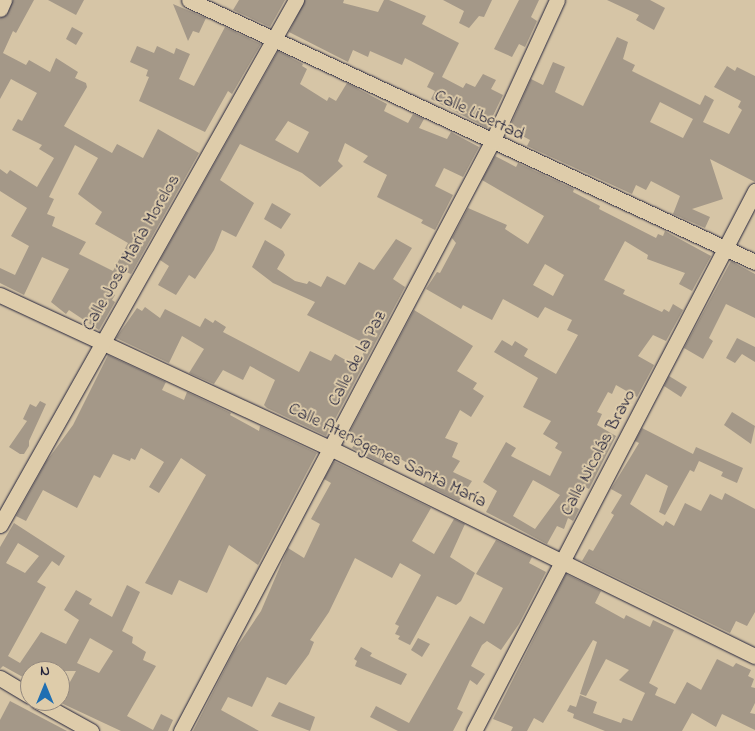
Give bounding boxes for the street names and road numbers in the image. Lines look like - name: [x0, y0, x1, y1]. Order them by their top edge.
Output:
- street label: Calle Libertad: [430, 86, 528, 146]
- street label: Calle José María Morelos: [78, 171, 186, 335]
- street label: Calle de la Paz: [324, 308, 392, 410]
- street label: Calle Nicolás Bravo: [557, 386, 641, 520]
- street label: Calle Atenógenes Santa María: [284, 399, 490, 513]

